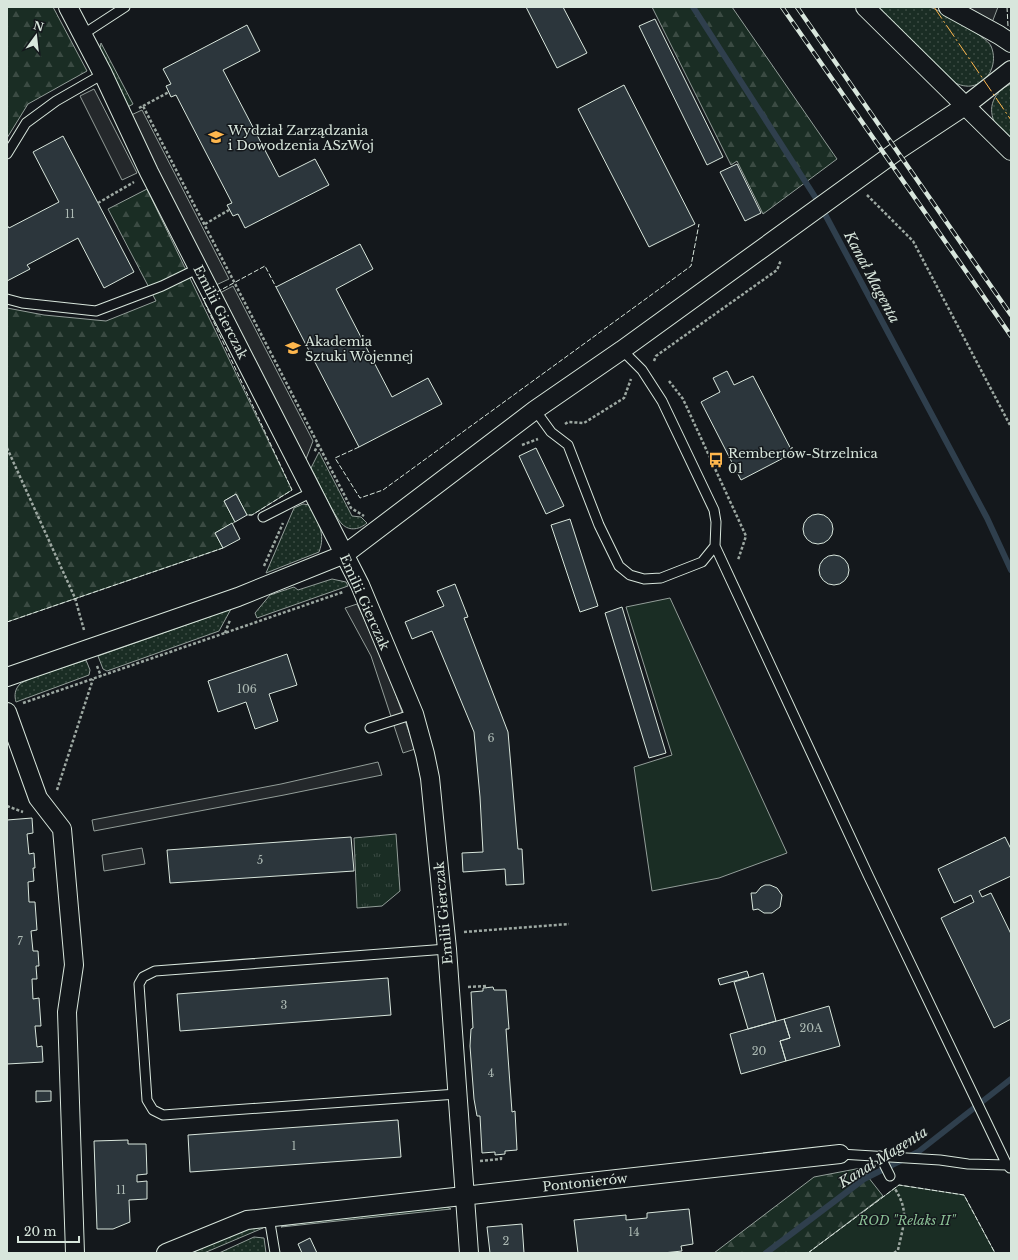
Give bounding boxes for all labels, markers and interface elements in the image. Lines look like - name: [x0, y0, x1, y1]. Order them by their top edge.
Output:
- north arrow: [16, 16, 56, 56]
- text: N: [32, 18, 46, 35]
- place label: Wydział Zarządzania i Dowodzenia ASzWoj: [227, 122, 374, 154]
- school or university icon: Wydział Zarządzania i Dowodzenia ASzWoj: [207, 128, 225, 146]
- house number: 11: [65, 207, 75, 221]
- water label: Kanał Magenta: [840, 227, 904, 326]
- street label: Emilii Gierczak: [190, 262, 252, 362]
- place label: Akademia Sztuki Wojennej: [304, 333, 413, 365]
- school or university icon: Akademia Sztuki Wojennej: [284, 339, 302, 357]
- place label: Rembertów-Strzelnica 01: [728, 445, 879, 477]
- bus stop icon: Rembertów-Strzelnica 01: [707, 451, 725, 469]
- street label: Emilii Gierczak: [336, 552, 393, 653]
- house number: 106: [237, 682, 257, 696]
- house number: 6: [487, 731, 495, 745]
- house number: 5: [257, 853, 263, 867]
- street label: Emilii Gierczak: [431, 861, 456, 965]
- house number: 7: [17, 934, 23, 948]
- house number: 3: [281, 998, 288, 1012]
- house number: 20A: [800, 1021, 823, 1035]
- house number: 20: [752, 1044, 766, 1058]
- house number: 4: [488, 1066, 494, 1080]
- water label: Kanał Magenta: [834, 1122, 931, 1192]
- house number: 1: [292, 1139, 297, 1153]
- street label: Pontonierów: [542, 1170, 629, 1195]
- house number: 11: [116, 1183, 126, 1197]
- park label: ROD "Relaks II": [858, 1212, 957, 1229]
- scale bar: [18, 1218, 79, 1244]
- text: 20 m: [24, 1224, 56, 1239]
- house number: 14: [628, 1225, 640, 1239]
- house number: 2: [503, 1234, 510, 1248]

